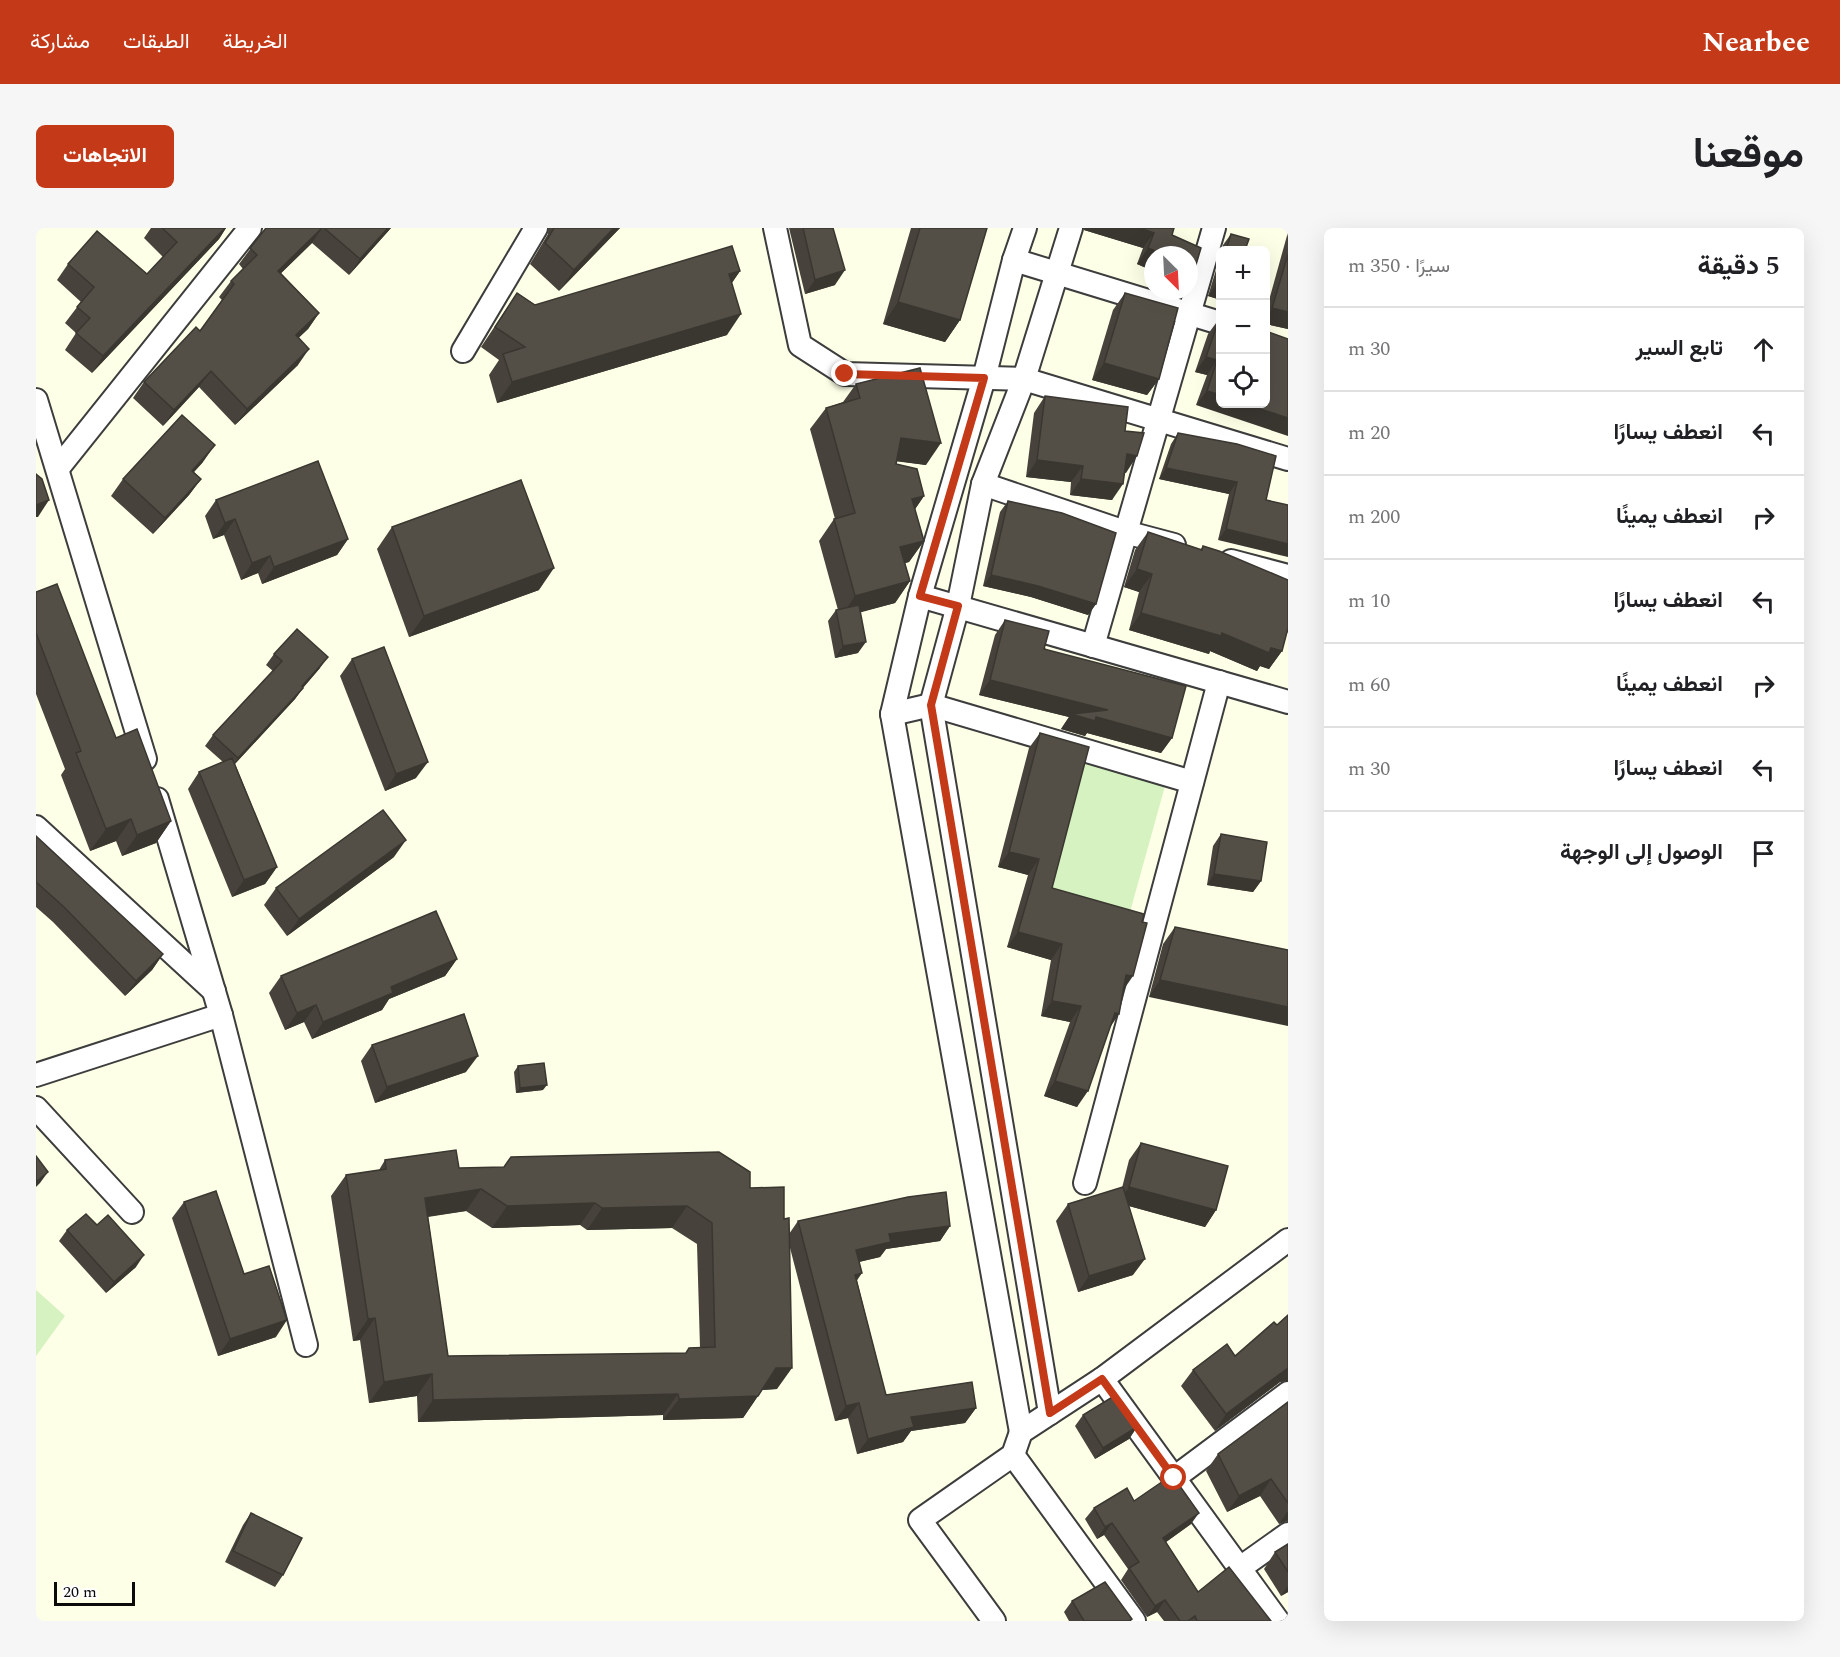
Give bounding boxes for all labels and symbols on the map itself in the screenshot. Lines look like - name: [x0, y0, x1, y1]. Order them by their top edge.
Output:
- north arrow: [1144, 246, 1198, 300]
- route end: [831, 360, 857, 386]
- route start: [1160, 1464, 1186, 1490]
- scale bar: [54, 1579, 135, 1606]

